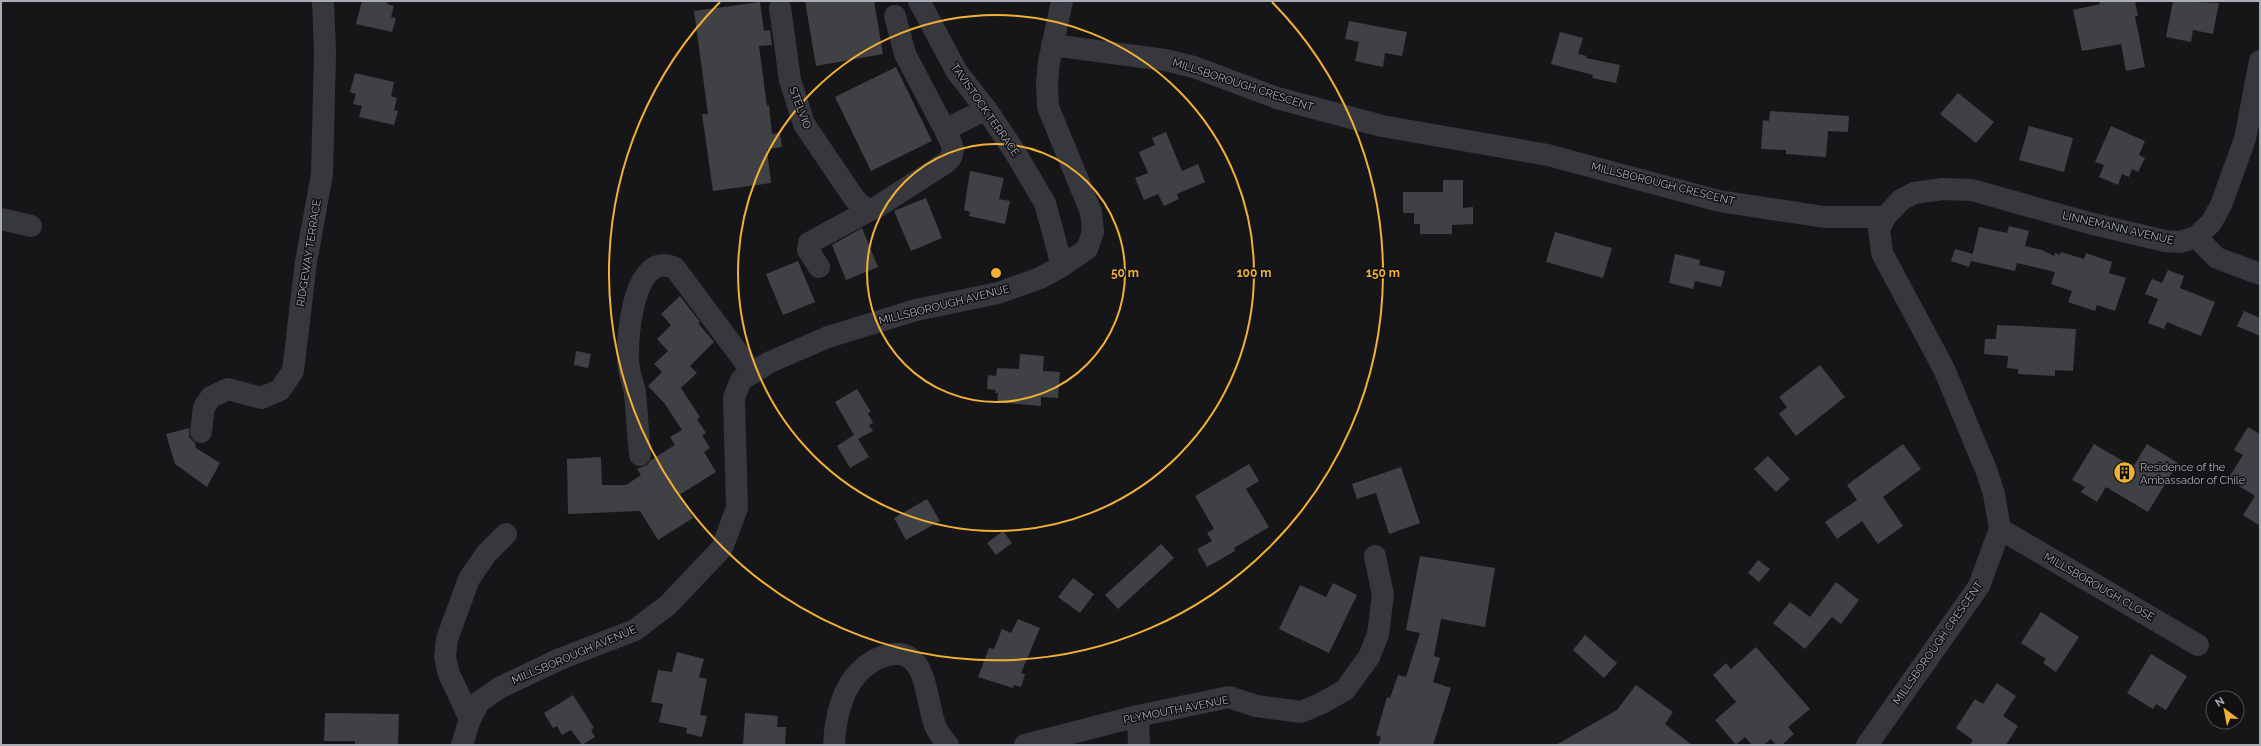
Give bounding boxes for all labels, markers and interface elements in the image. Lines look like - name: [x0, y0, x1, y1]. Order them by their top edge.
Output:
- street label: MILLSBOROUGH CRESCENT: [1171, 56, 1315, 114]
- street label: TAVISTOCK TERRACE: [948, 61, 1022, 159]
- street label: STELVIO: [786, 85, 814, 131]
- street label: MILLSBOROUGH CRESCENT: [1590, 160, 1736, 208]
- street label: RIDGEWAY TERRACE: [294, 198, 324, 307]
- street label: LINNEMANN AVENUE: [2061, 209, 2175, 247]
- centre of rings: [989, 266, 1003, 280]
- text: 50 m: [1111, 266, 1139, 280]
- text: 100 m: [1237, 266, 1271, 280]
- text: 150 m: [1366, 266, 1400, 280]
- street label: MILLSBOROUGH AVENUE: [877, 282, 1011, 328]
- building icon: Residence of the Ambassador of Chile: [2111, 460, 2137, 486]
- place label: Residence of the Ambassador of Chile: [2140, 461, 2246, 487]
- street label: MILLSBOROUGH CLOSE: [2041, 550, 2157, 624]
- street label: MILLSBOROUGH CRESCENT: [1890, 579, 1986, 707]
- street label: MILLSBOROUGH AVENUE: [510, 623, 639, 687]
- north arrow: [2205, 690, 2245, 730]
- street label: PLYMOUTH AVENUE: [1122, 693, 1230, 727]
- text: N: [2213, 694, 2227, 710]

